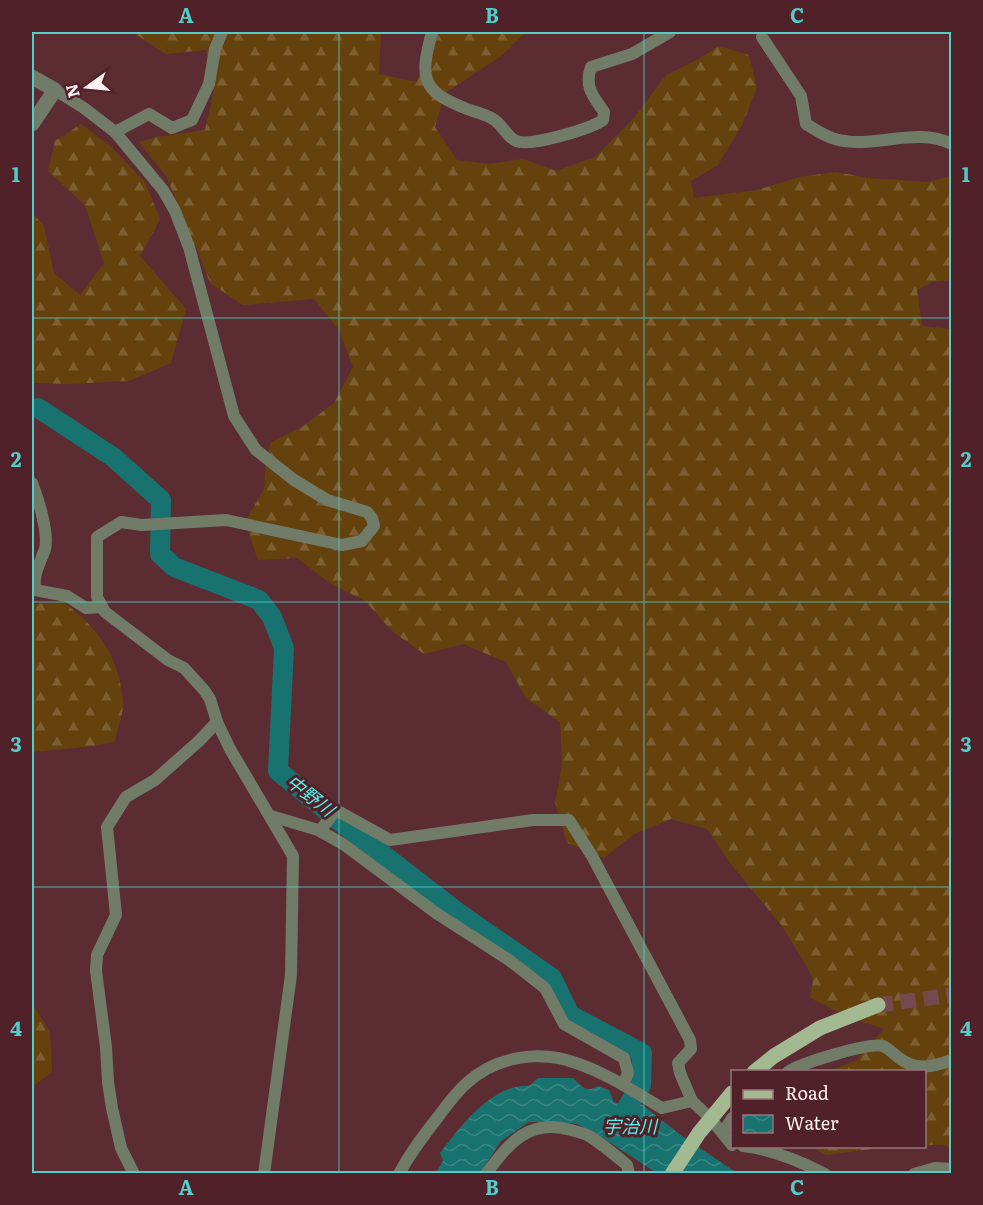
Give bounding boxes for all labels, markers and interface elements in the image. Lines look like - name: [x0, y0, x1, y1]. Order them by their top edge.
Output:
- text: A: [178, 0, 194, 29]
- text: B: [485, 0, 499, 29]
- text: C: [790, 0, 804, 29]
- north arrow: [57, 57, 117, 117]
- text: N: [58, 82, 85, 101]
- text: 1: [12, 158, 20, 188]
- text: 1: [962, 158, 970, 188]
- text: 2: [11, 443, 22, 473]
- text: 2: [961, 443, 972, 473]
- text: 3: [10, 728, 22, 758]
- text: 3: [960, 728, 972, 758]
- water label: 中野川: [281, 768, 342, 823]
- text: 4: [10, 1012, 22, 1042]
- text: 4: [960, 1012, 972, 1042]
- legend: [731, 1070, 926, 1148]
- text: Road: [785, 1079, 829, 1106]
- text: Water: [785, 1109, 839, 1136]
- water label: 宇治川: [603, 1112, 659, 1139]
- text: A: [178, 1171, 194, 1201]
- text: B: [485, 1171, 499, 1201]
- text: C: [790, 1171, 804, 1201]

